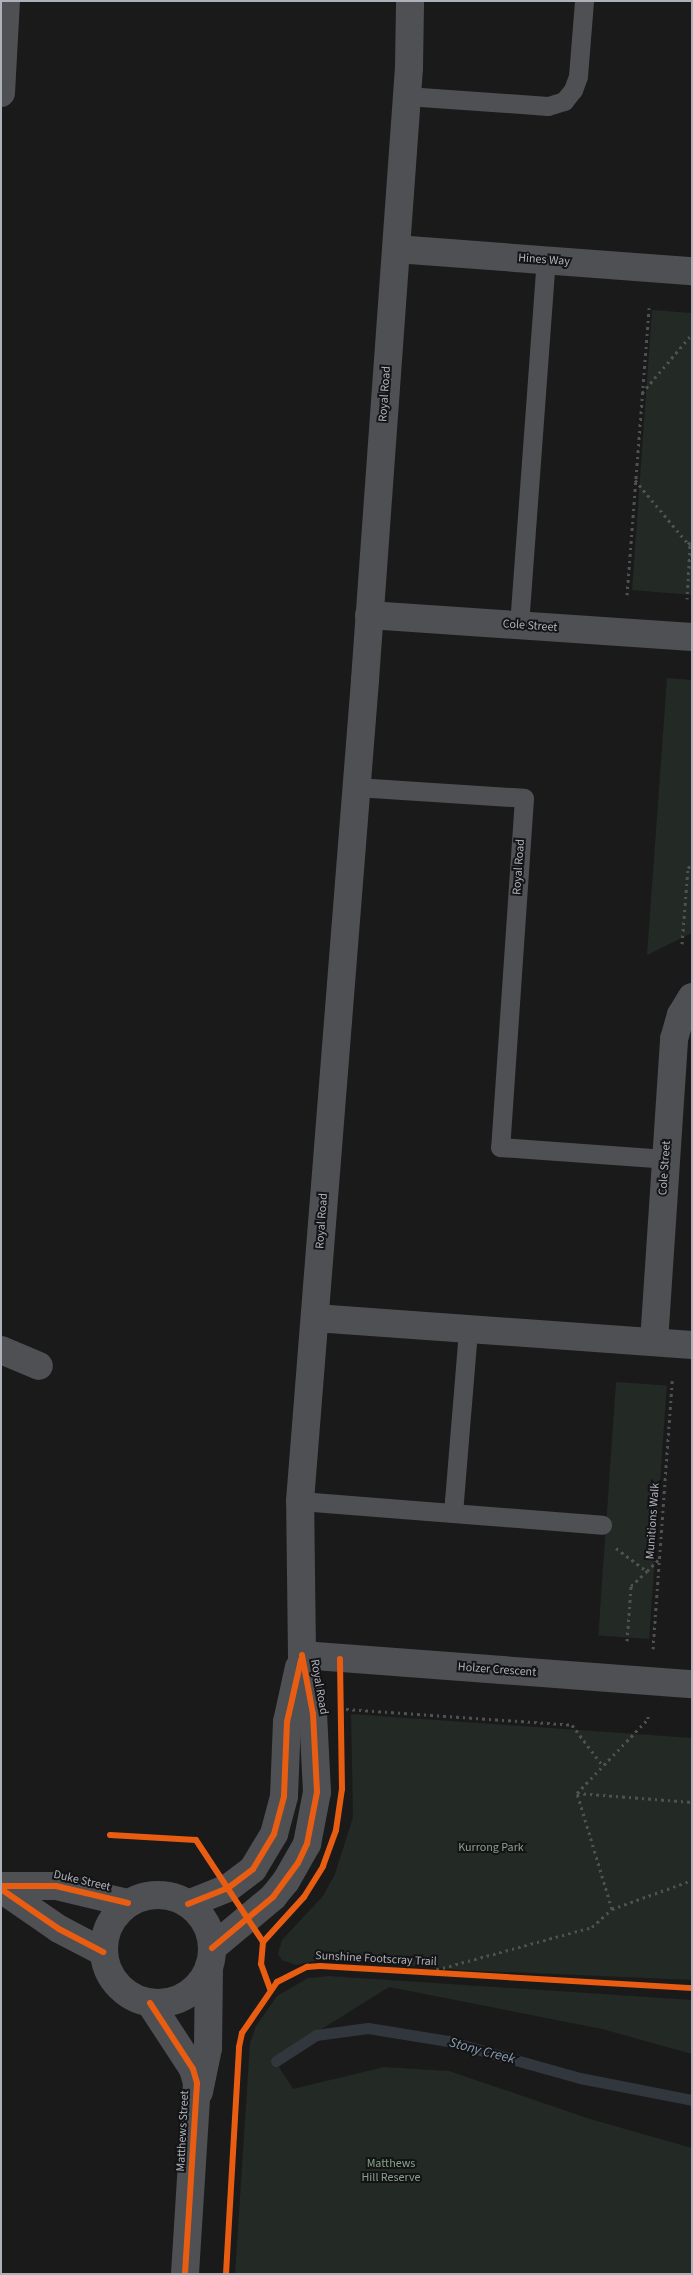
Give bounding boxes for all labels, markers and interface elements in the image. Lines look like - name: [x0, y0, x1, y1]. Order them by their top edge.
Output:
- street label: Hines Way: [518, 251, 570, 269]
- street label: Royal Road: [376, 366, 394, 422]
- street label: Cole Street: [502, 617, 558, 635]
- street label: Royal Road: [510, 839, 528, 895]
- street label: Cole Street: [656, 1140, 674, 1196]
- street label: Royal Road: [313, 1193, 331, 1249]
- street label: Munitions Walk: [643, 1482, 663, 1560]
- street label: Royal Road: [307, 1658, 331, 1716]
- street label: Holzer Crescent: [457, 1660, 537, 1680]
- park label: Kurrong Park: [458, 1841, 524, 1855]
- street label: Duke Street: [52, 1867, 112, 1895]
- street label: Sunshine Footscray Trail: [315, 1949, 437, 1969]
- water label: Stony Creek: [447, 2034, 517, 2068]
- street label: Matthews Street: [174, 2090, 192, 2172]
- park label: Matthews Hill Reserve: [362, 2157, 420, 2185]

